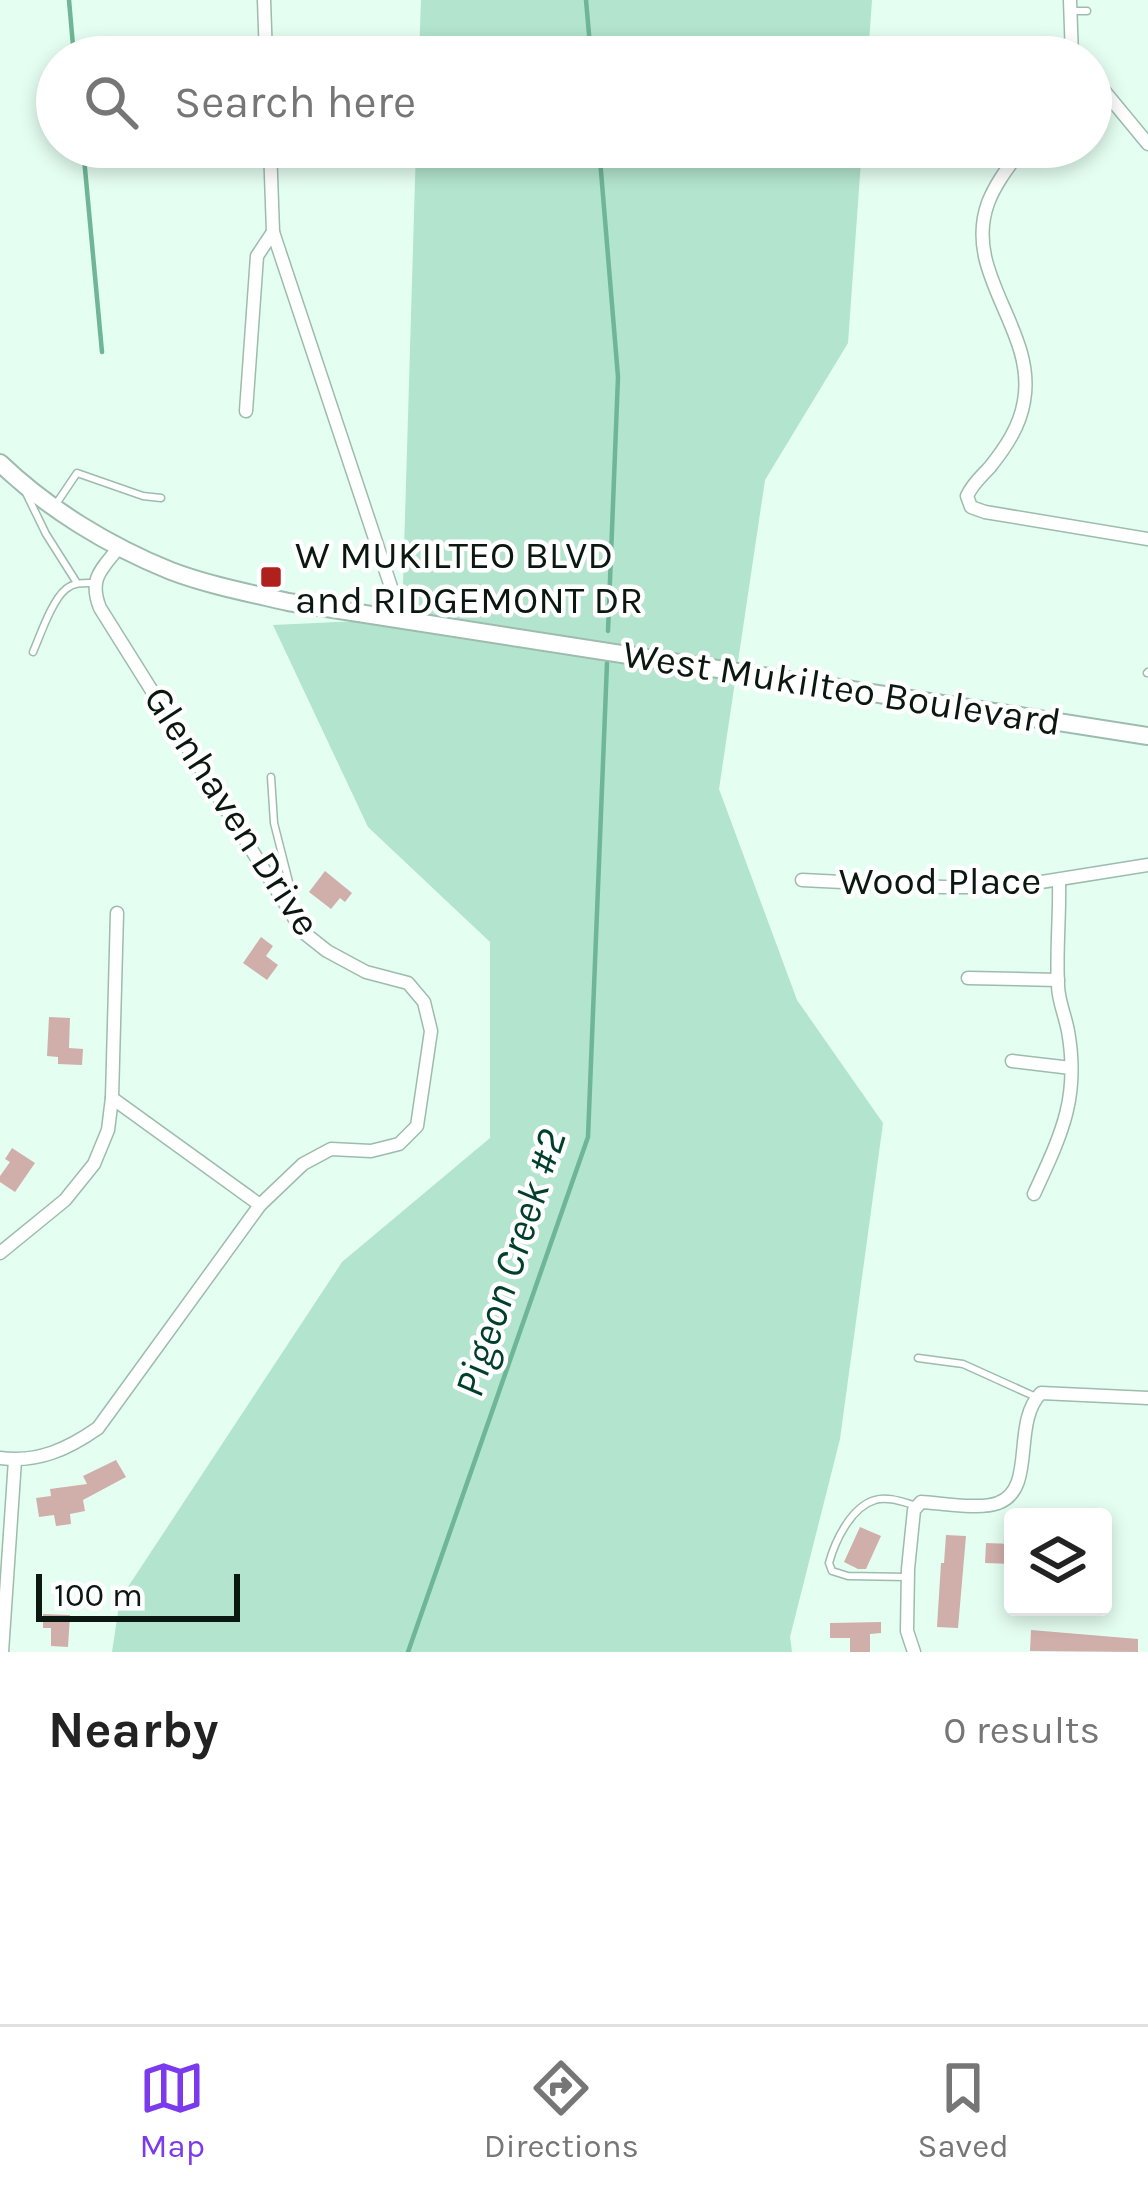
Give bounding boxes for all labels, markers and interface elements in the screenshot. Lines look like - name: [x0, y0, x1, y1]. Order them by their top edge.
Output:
- search box: [36, 36, 1112, 168]
- icon: search: [78, 69, 144, 135]
- text: Search here: [174, 76, 416, 128]
- place label: W MUKILTEO BLVD and RIDGEMONT DR: [295, 532, 643, 623]
- marker: W MUKILTEO BLVD and RIDGEMONT DR: [258, 564, 284, 590]
- street label: West Mukilteo Boulevard: [620, 631, 1064, 745]
- street label: Glenhaven Drive: [134, 678, 330, 944]
- street label: Wood Place: [839, 858, 1041, 904]
- water label: Pigeon Creek #2: [443, 1123, 577, 1403]
- map controls: [1004, 1508, 1112, 1616]
- button: layers: [1004, 1508, 1112, 1616]
- scale bar: [36, 1568, 240, 1621]
- text: 100 m: [54, 1576, 143, 1614]
- text: Nearby: [48, 1700, 218, 1760]
- text: 0 results: [943, 1707, 1100, 1753]
- tab: Map: [139, 2055, 205, 2165]
- tab: Directions: [484, 2055, 639, 2165]
- tab: Saved: [918, 2055, 1009, 2165]

